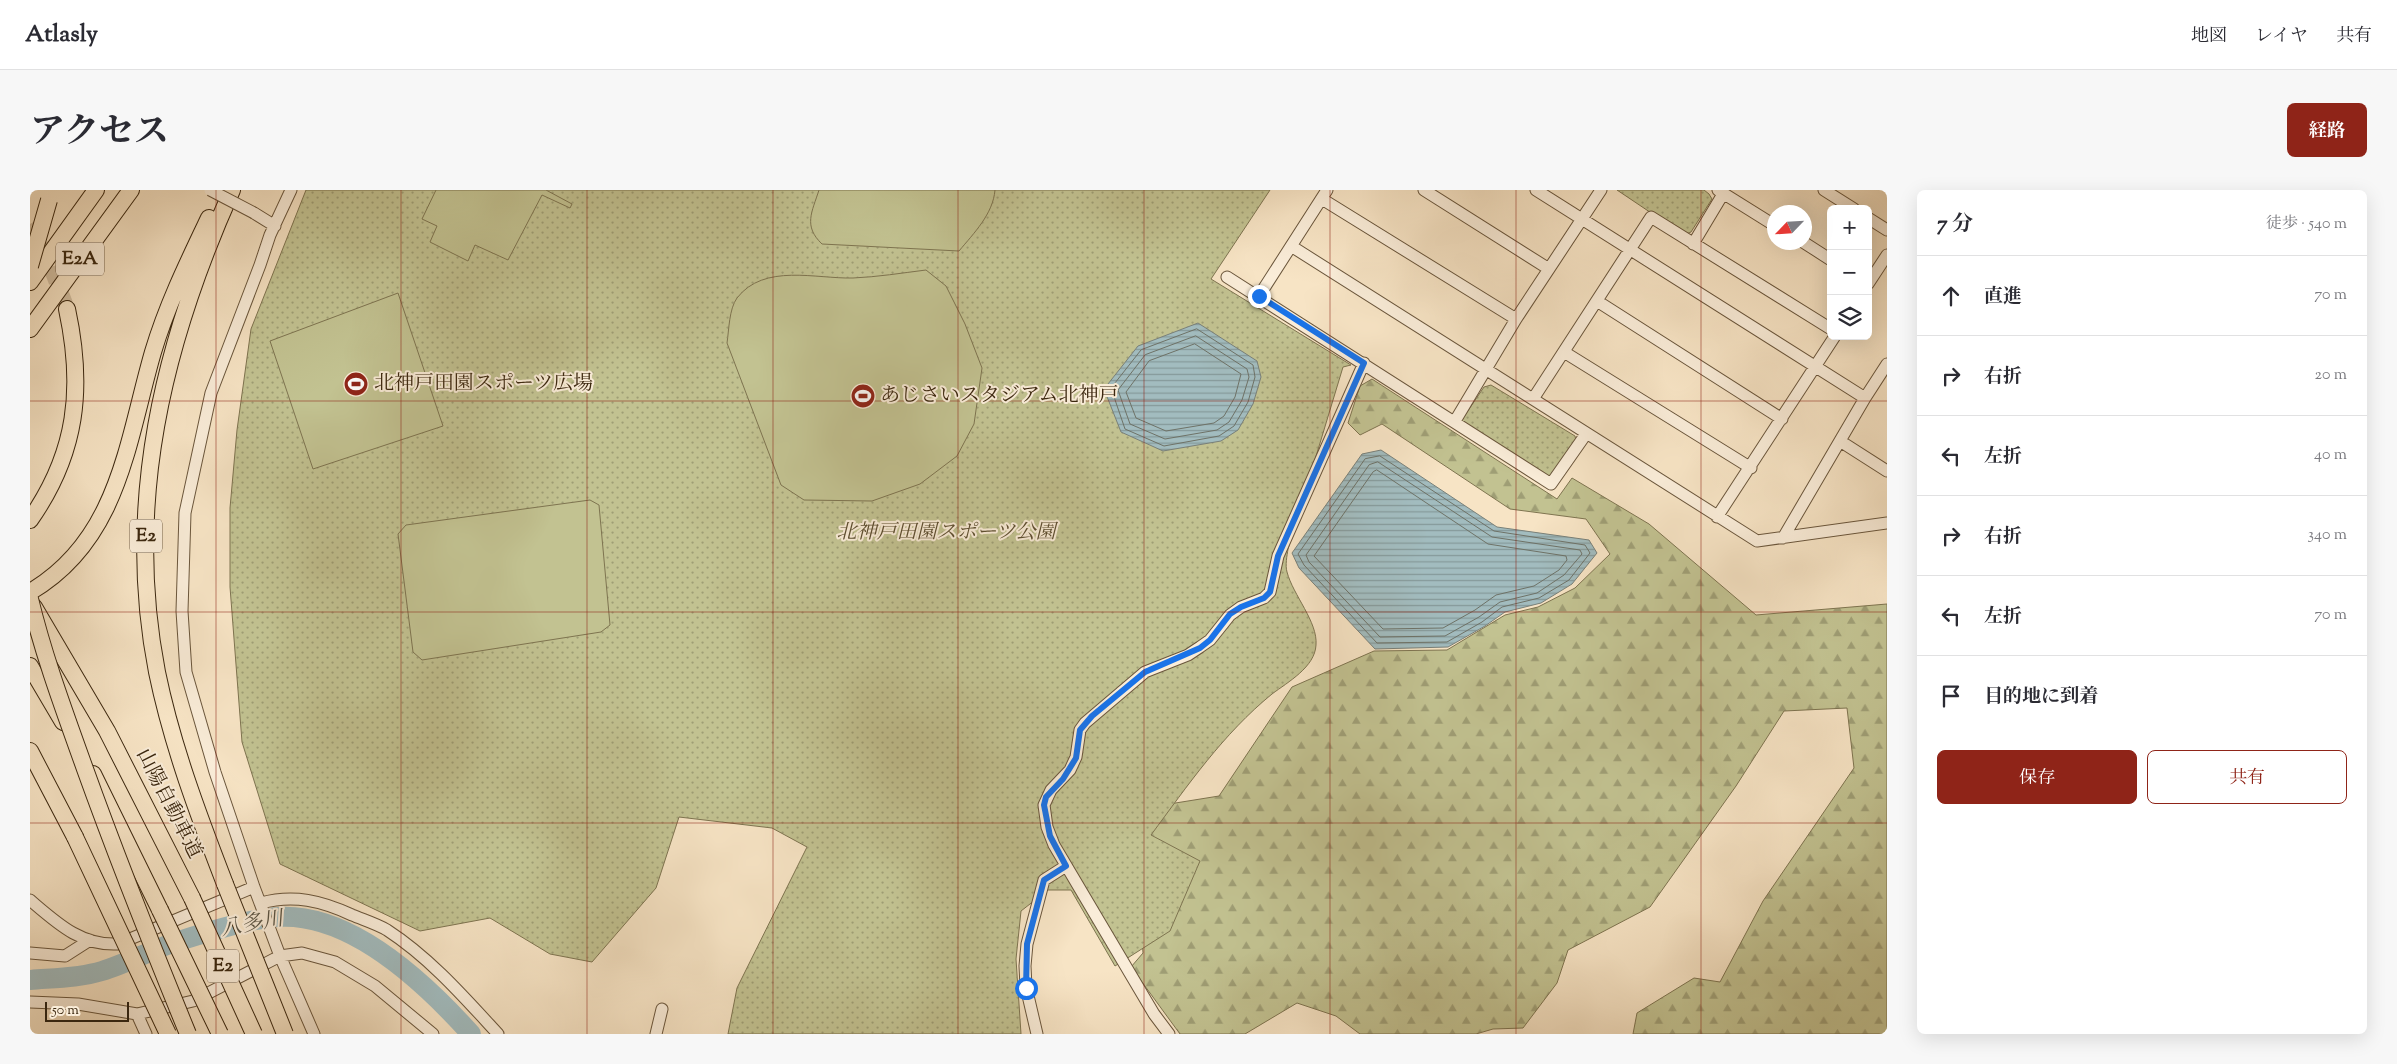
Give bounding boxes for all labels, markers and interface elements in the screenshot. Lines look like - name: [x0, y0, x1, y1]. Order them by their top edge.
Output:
- text: Atlasly: [25, 18, 98, 52]
- text: 地図: [2191, 24, 2227, 50]
- text: レイヤ: [2255, 24, 2308, 50]
- text: 共有: [2336, 24, 2372, 50]
- button: 経路: [2287, 103, 2367, 157]
- text: アクセス: [30, 108, 169, 159]
- north arrow: [1767, 205, 1812, 250]
- map controls: [1827, 205, 1872, 340]
- button: +: [1827, 205, 1872, 250]
- text: 7 分: [1937, 210, 1973, 240]
- text: 徒歩 · 540 m: [2266, 213, 2347, 236]
- road number: E2A: [56, 242, 104, 276]
- button: −: [1827, 250, 1872, 295]
- icon: ahead: [1937, 282, 1965, 310]
- text: 直進: [1984, 284, 2022, 311]
- text: 70 m: [2314, 284, 2347, 307]
- route end: [1248, 285, 1271, 308]
- button: layers: [1827, 295, 1872, 340]
- icon: right: [1937, 362, 1965, 390]
- text: 右折: [1984, 364, 2022, 391]
- text: 20 m: [2314, 364, 2347, 387]
- place label: 北神戸田園スポーツ広場: [374, 370, 593, 399]
- sports icon: 北神戸田園スポーツ広場: [343, 371, 369, 397]
- place label: あじさいスタジアム北神戸: [880, 382, 1119, 411]
- sports icon: あじさいスタジアム北神戸: [850, 383, 876, 409]
- icon: left: [1937, 442, 1965, 470]
- text: 左折: [1984, 444, 2022, 471]
- text: 40 m: [2314, 444, 2347, 467]
- park label: 北神戸田園スポーツ公園: [836, 519, 1059, 548]
- road number: E2: [130, 520, 162, 552]
- icon: right: [1937, 522, 1965, 550]
- text: 右折: [1984, 524, 2022, 551]
- text: 340 m: [2308, 524, 2347, 547]
- icon: left: [1937, 602, 1965, 630]
- text: 左折: [1984, 604, 2022, 631]
- text: 70 m: [2314, 604, 2347, 627]
- icon: arrive: [1937, 682, 1965, 710]
- text: 目的地に到着: [1984, 684, 2098, 711]
- street label: 山陽自動車道: [128, 744, 208, 864]
- button: 保存: [1937, 750, 2137, 804]
- button: 共有: [2147, 750, 2347, 804]
- water label: 八多川: [218, 904, 288, 945]
- road number: E2: [207, 949, 239, 982]
- route start: [1015, 977, 1038, 1000]
- scale bar: [45, 999, 129, 1022]
- text: 50 m: [52, 1001, 79, 1021]

